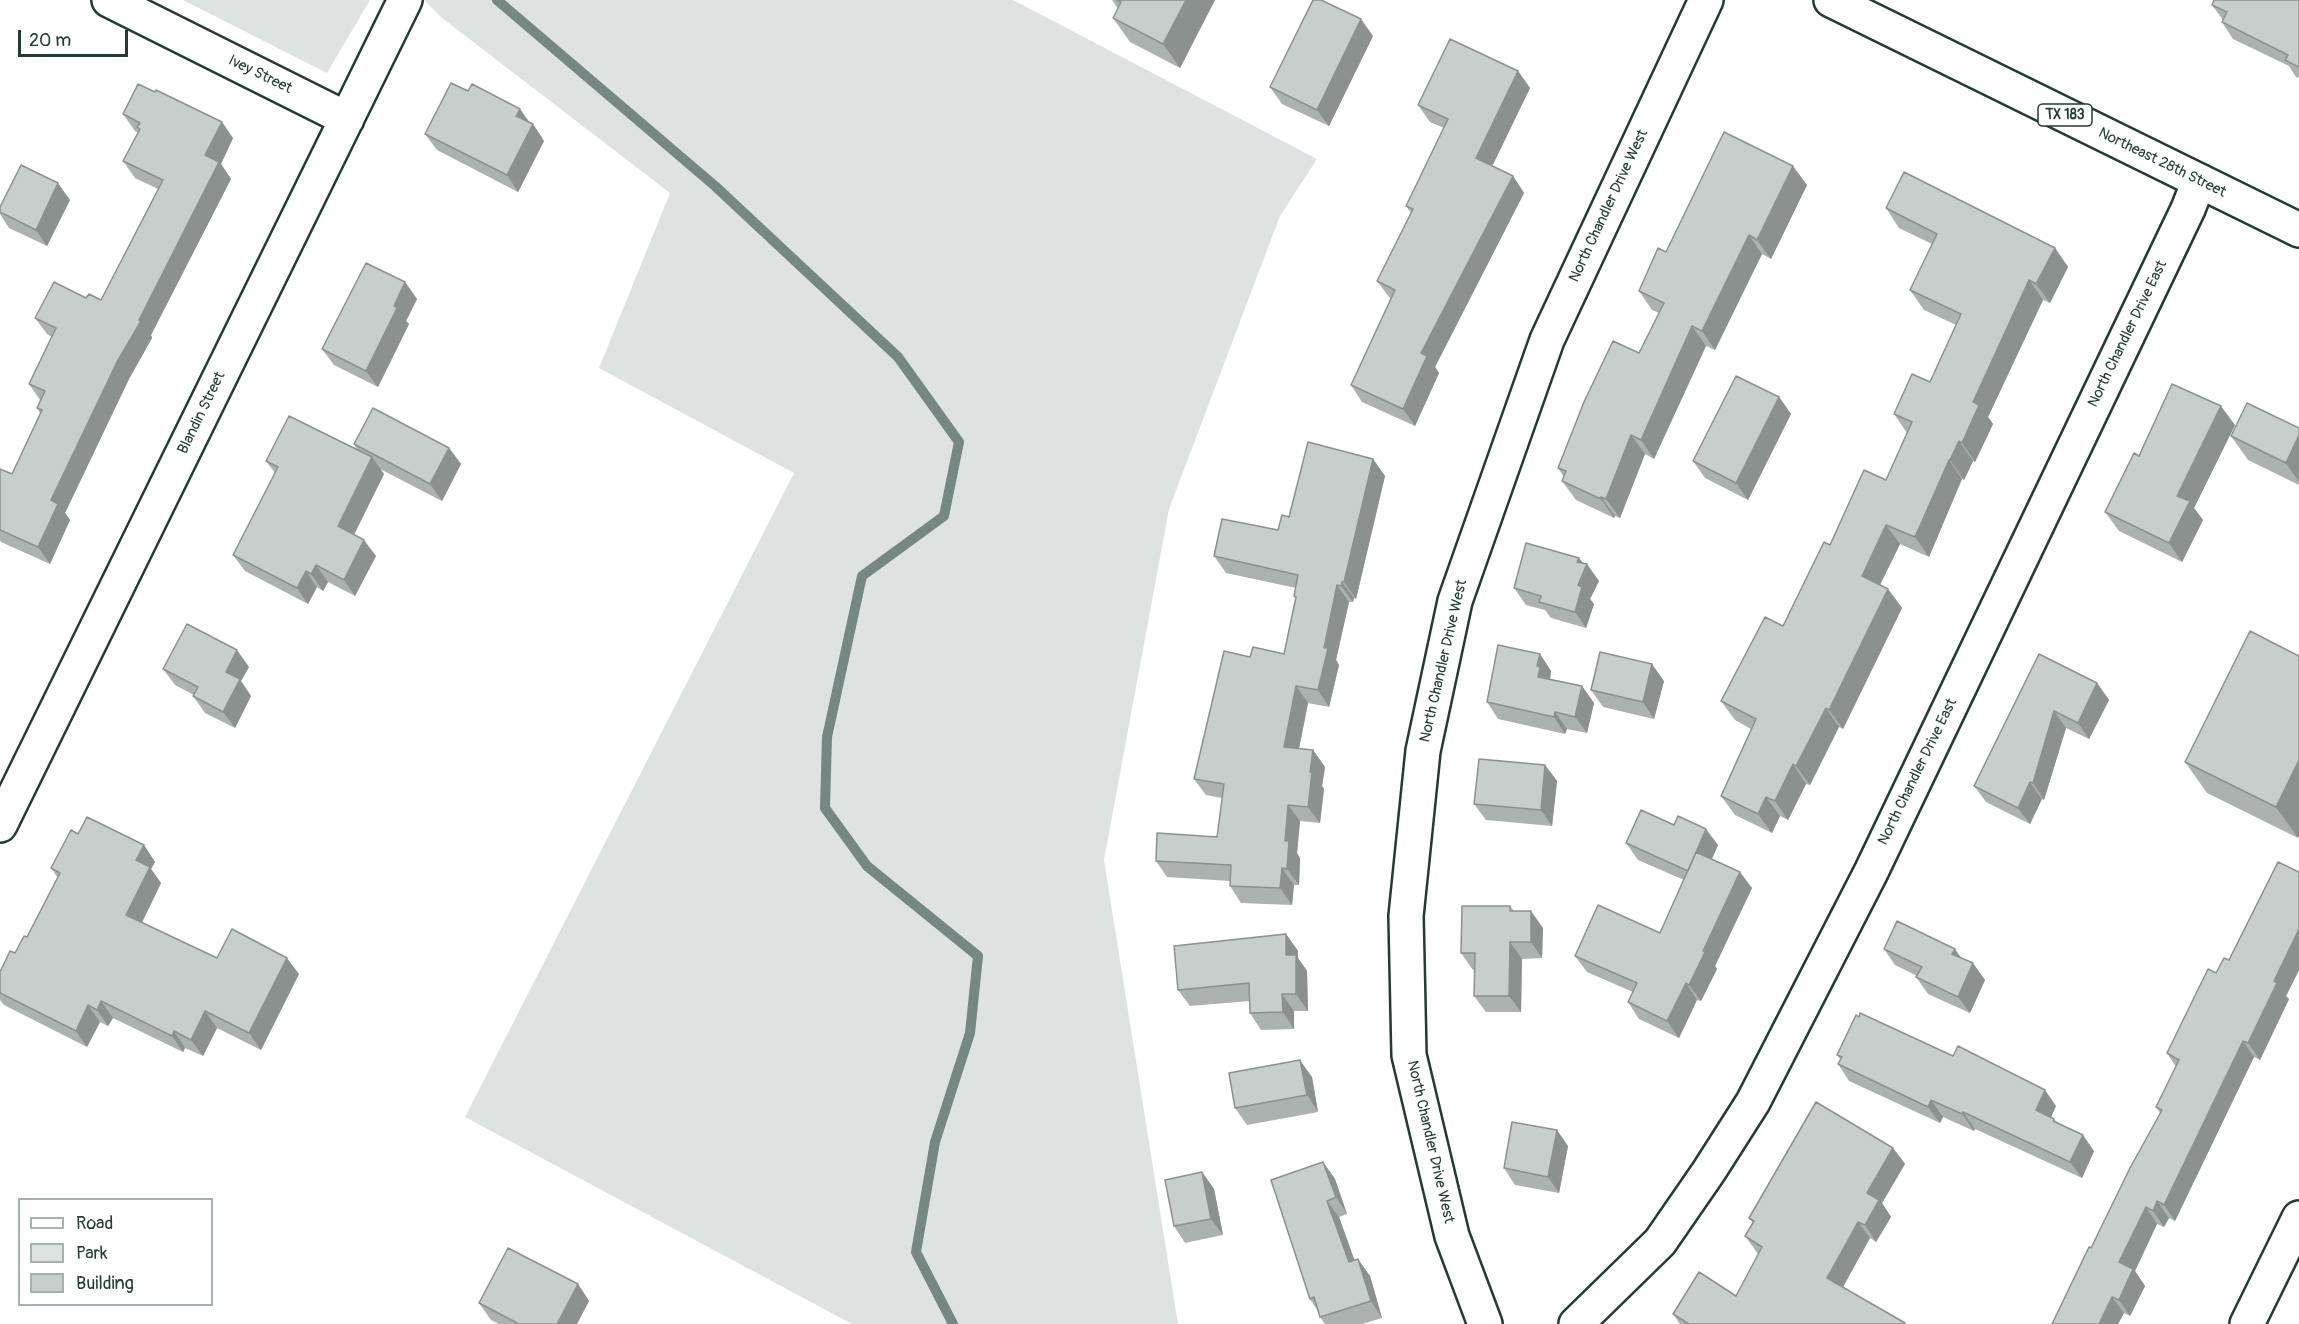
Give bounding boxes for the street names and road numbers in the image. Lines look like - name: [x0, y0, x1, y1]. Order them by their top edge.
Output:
- street label: Ivey Street: [225, 52, 295, 98]
- road number: TX 183: [2038, 104, 2092, 126]
- street label: Northeast 28th Street: [2095, 124, 2229, 202]
- street label: North Chandler Drive West: [1566, 127, 1652, 285]
- street label: North Chandler Drive East: [2085, 258, 2171, 410]
- street label: Blandin Street: [174, 369, 230, 457]
- street label: North Chandler Drive West: [1417, 578, 1471, 744]
- street label: North Chandler Drive East: [1875, 696, 1961, 848]
- street label: North Chandler Drive West: [1403, 1059, 1457, 1225]

